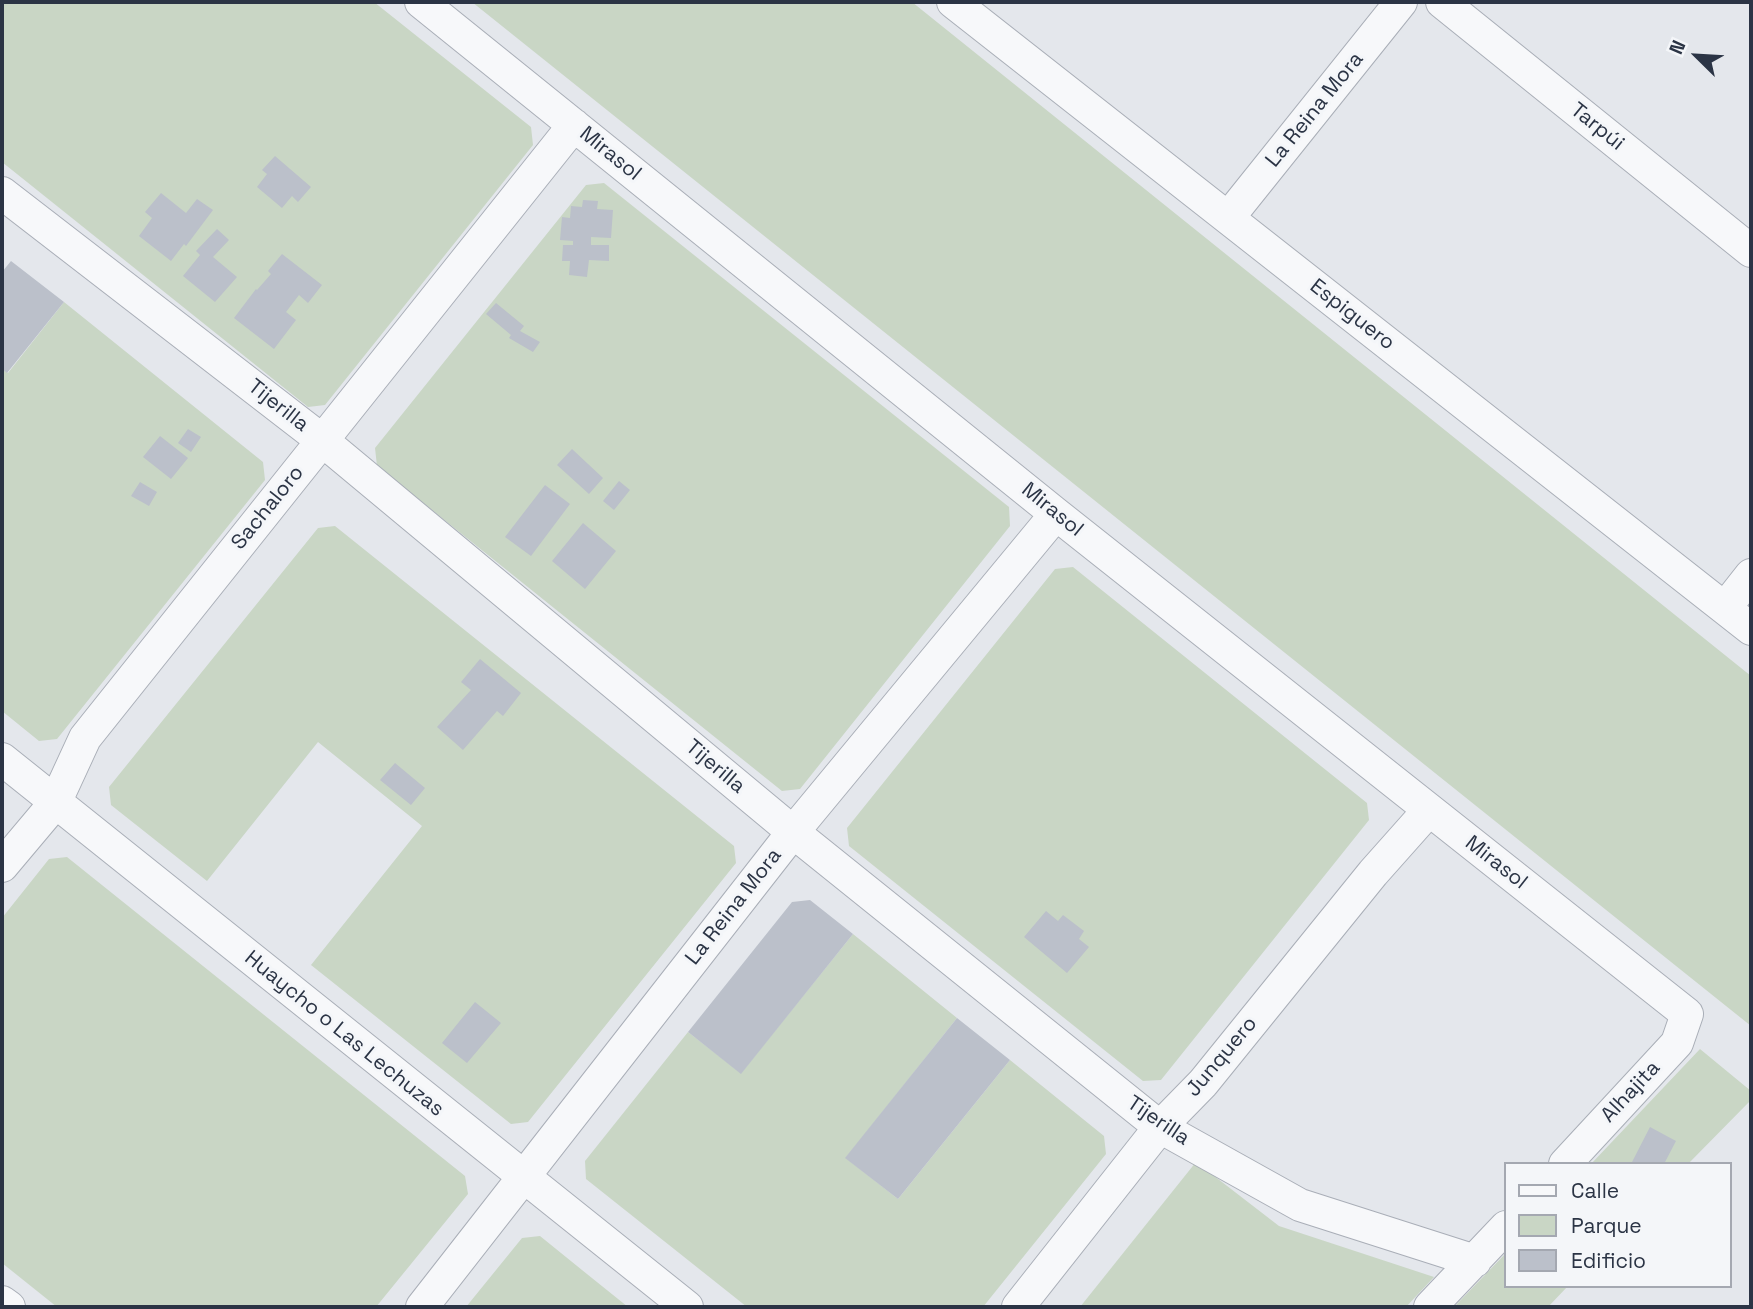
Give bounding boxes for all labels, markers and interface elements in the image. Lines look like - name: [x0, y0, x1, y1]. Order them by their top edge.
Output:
- north arrow: [1662, 21, 1732, 91]
- text: N: [1663, 36, 1691, 58]
- street label: La Reina Mora: [1261, 47, 1369, 173]
- street label: Tarpúi: [1565, 98, 1629, 156]
- street label: Mirasol: [574, 122, 646, 186]
- street label: Espiguero: [1305, 274, 1399, 356]
- street label: Tijerilla: [243, 374, 313, 438]
- street label: Sachaloro: [226, 461, 310, 555]
- street label: Mirasol: [1016, 478, 1088, 542]
- street label: Tijerilla: [680, 735, 750, 799]
- street label: Mirasol: [1460, 831, 1532, 895]
- street label: La Reina Mora: [681, 844, 787, 970]
- street label: Huaycho o Las Lechuzas: [239, 946, 449, 1122]
- street label: Junquero: [1181, 1012, 1263, 1102]
- street label: Alhajita: [1596, 1056, 1666, 1128]
- street label: Tijerilla: [1122, 1091, 1194, 1151]
- legend: [1504, 1162, 1732, 1288]
- text: Calle: [1571, 1177, 1619, 1204]
- text: Parque: [1571, 1212, 1642, 1239]
- text: Edificio: [1571, 1247, 1646, 1274]

